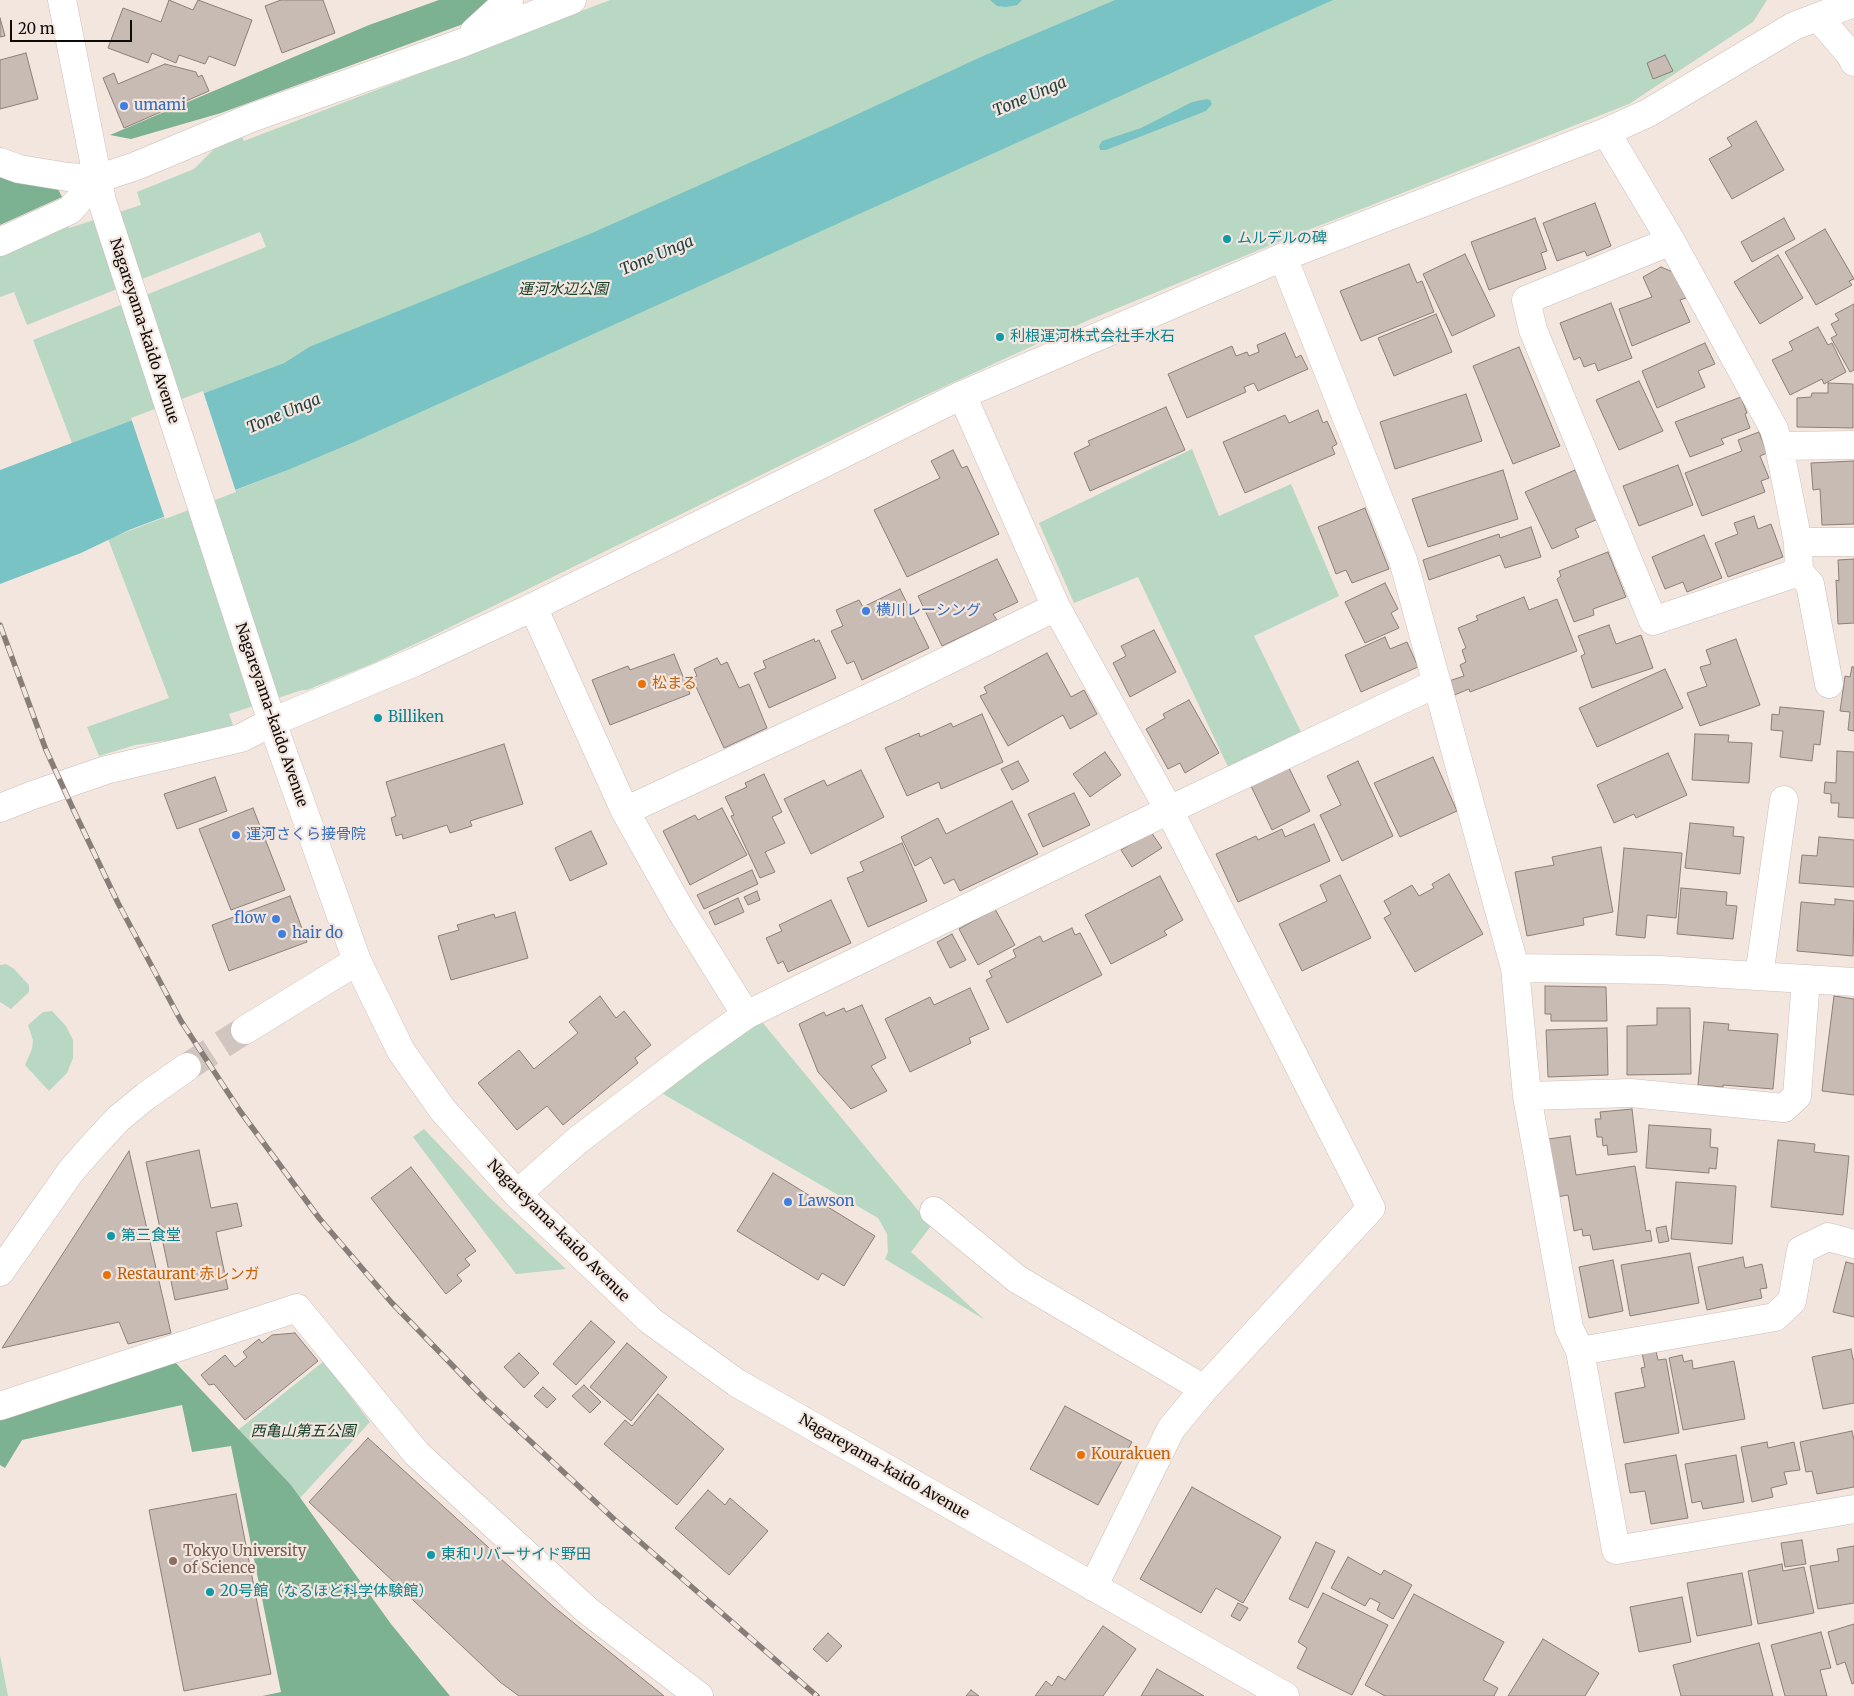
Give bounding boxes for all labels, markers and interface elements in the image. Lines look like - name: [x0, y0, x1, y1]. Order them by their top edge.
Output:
- scale bar: [12, 10, 135, 42]
- text: 20 m: [18, 19, 55, 38]
- water label: Tone Unga: [990, 73, 1070, 121]
- place label: umami: [134, 97, 186, 115]
- marker: umami: [118, 100, 130, 112]
- place label: ムルデルの碑: [1237, 230, 1327, 248]
- water label: Tone Unga: [617, 232, 697, 280]
- marker: ムルデルの碑: [1221, 233, 1233, 245]
- street label: Nagareyama-kaido Avenue: [106, 236, 182, 426]
- park label: 運河水辺公園: [518, 281, 608, 299]
- place label: 利根運河株式会社手水石: [1010, 328, 1175, 346]
- marker: 利根運河株式会社手水石: [994, 331, 1006, 343]
- water label: Tone Unga: [244, 390, 324, 438]
- place label: 横川レーシング: [876, 602, 981, 620]
- marker: 横川レーシング: [860, 605, 872, 617]
- street label: Nagareyama-kaido Avenue: [231, 621, 311, 809]
- place label: 松まる: [652, 675, 697, 693]
- marker: 松まる: [636, 678, 648, 690]
- place label: Billiken: [388, 709, 444, 727]
- marker: Billiken: [372, 712, 384, 724]
- place label: 運河さくら接骨院: [246, 826, 366, 844]
- marker: 運河さくら接骨院: [230, 829, 242, 841]
- place label: flow: [234, 910, 266, 928]
- marker: flow: [270, 913, 282, 925]
- place label: hair do: [292, 925, 343, 943]
- marker: hair do: [276, 928, 288, 940]
- street label: Nagareyama-kaido Avenue: [483, 1156, 633, 1306]
- place label: Lawson: [798, 1193, 855, 1211]
- marker: Lawson: [782, 1196, 794, 1208]
- place label: 第三食堂: [121, 1227, 181, 1245]
- marker: 第三食堂: [105, 1230, 117, 1242]
- place label: Restaurant 赤レンガ: [117, 1266, 259, 1284]
- marker: Restaurant 赤レンガ: [101, 1269, 113, 1281]
- street label: Nagareyama-kaido Avenue: [796, 1411, 972, 1523]
- park label: 西亀山第五公園: [251, 1423, 355, 1441]
- place label: Kourakuen: [1091, 1446, 1171, 1464]
- marker: Kourakuen: [1075, 1449, 1087, 1461]
- place label: Tokyo University of Science: [183, 1543, 307, 1578]
- place label: 東和リバーサイド野田: [441, 1546, 591, 1564]
- marker: 東和リバーサイド野田: [425, 1549, 437, 1561]
- marker: Tokyo University of Science: [167, 1555, 179, 1567]
- place label: 20号館（なるほど科学体験館）: [220, 1583, 433, 1601]
- marker: 20号館（なるほど科学体験館）: [204, 1586, 216, 1598]

